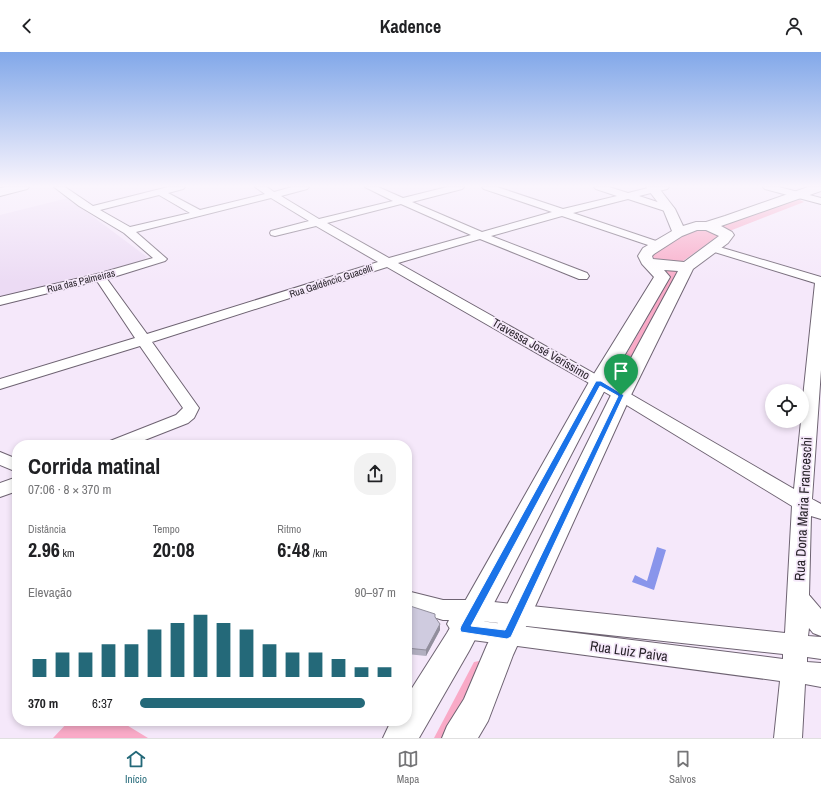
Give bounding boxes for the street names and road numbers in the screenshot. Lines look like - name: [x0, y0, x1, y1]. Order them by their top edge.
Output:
- street label: Rua Galdêncio Guacelli: [288, 261, 374, 301]
- street label: Rua das Palmeiras: [46, 266, 116, 296]
- street label: Travessa José Veríssimo: [489, 315, 593, 383]
- street label: Rua Dona Maria Franceschi: [790, 437, 816, 581]
- street label: Rua Luiz Paiva: [589, 637, 670, 665]

